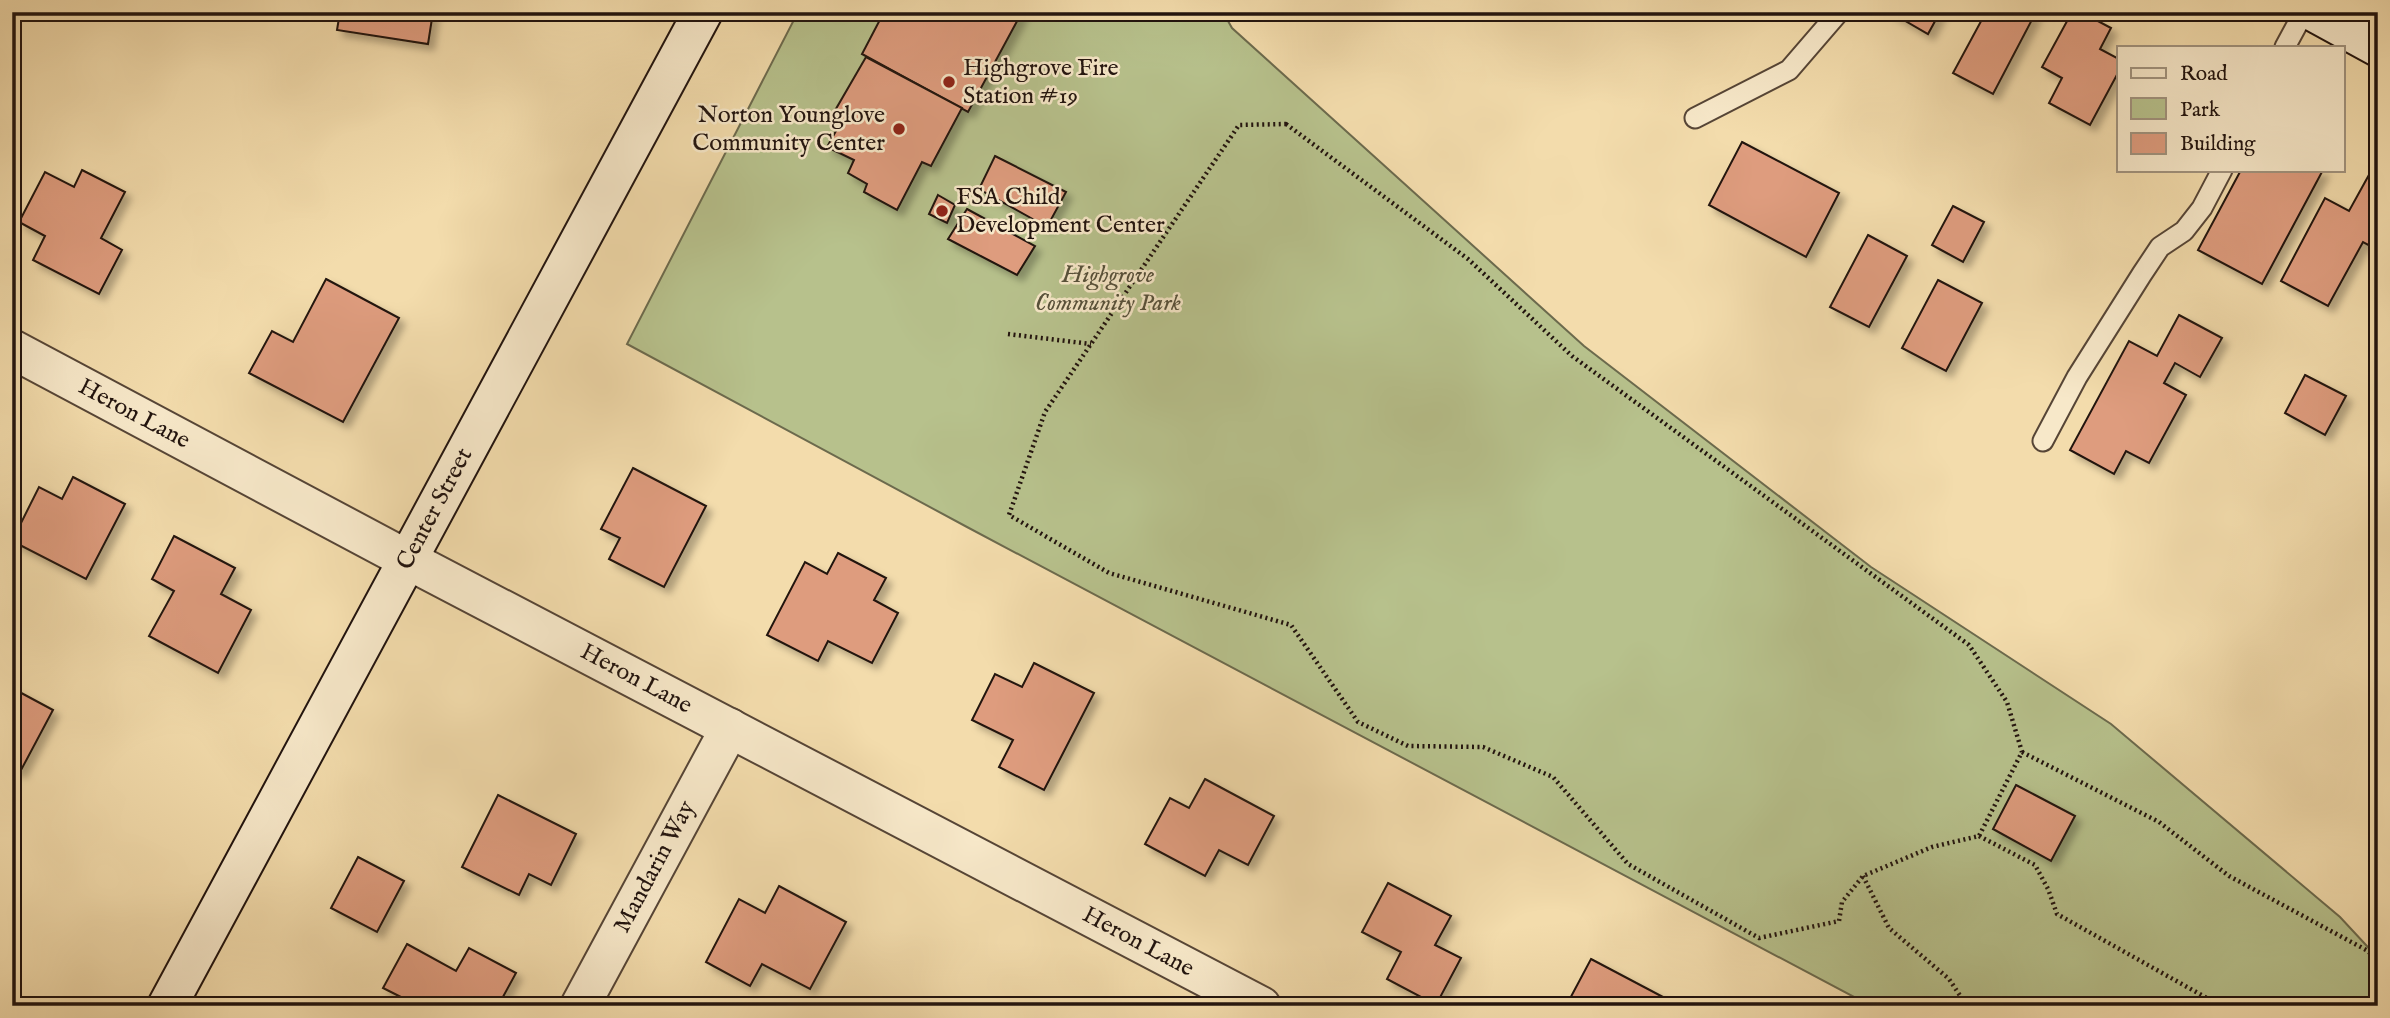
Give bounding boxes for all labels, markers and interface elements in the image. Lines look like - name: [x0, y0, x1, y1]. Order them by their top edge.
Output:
- legend: [2117, 46, 2344, 172]
- place label: Highgrove Fire Station #19: [963, 53, 1119, 112]
- text: Road: [2180, 61, 2228, 88]
- marker: Highgrove Fire Station #19: [941, 74, 957, 90]
- text: Park: [2180, 97, 2221, 124]
- place label: Norton Younglove Community Center: [692, 100, 885, 159]
- marker: Norton Younglove Community Center: [891, 121, 907, 137]
- text: Building: [2180, 131, 2256, 158]
- place label: FSA Child Development Center: [956, 182, 1165, 241]
- marker: FSA Child Development Center: [934, 203, 950, 219]
- park label: Highgrove Community Park: [1035, 260, 1181, 319]
- street label: Heron Lane: [73, 372, 195, 456]
- street label: Center Street: [390, 443, 480, 575]
- street label: Heron Lane: [575, 637, 697, 721]
- street label: Mandarin Way: [607, 795, 703, 939]
- street label: Heron Lane: [1077, 900, 1199, 984]

